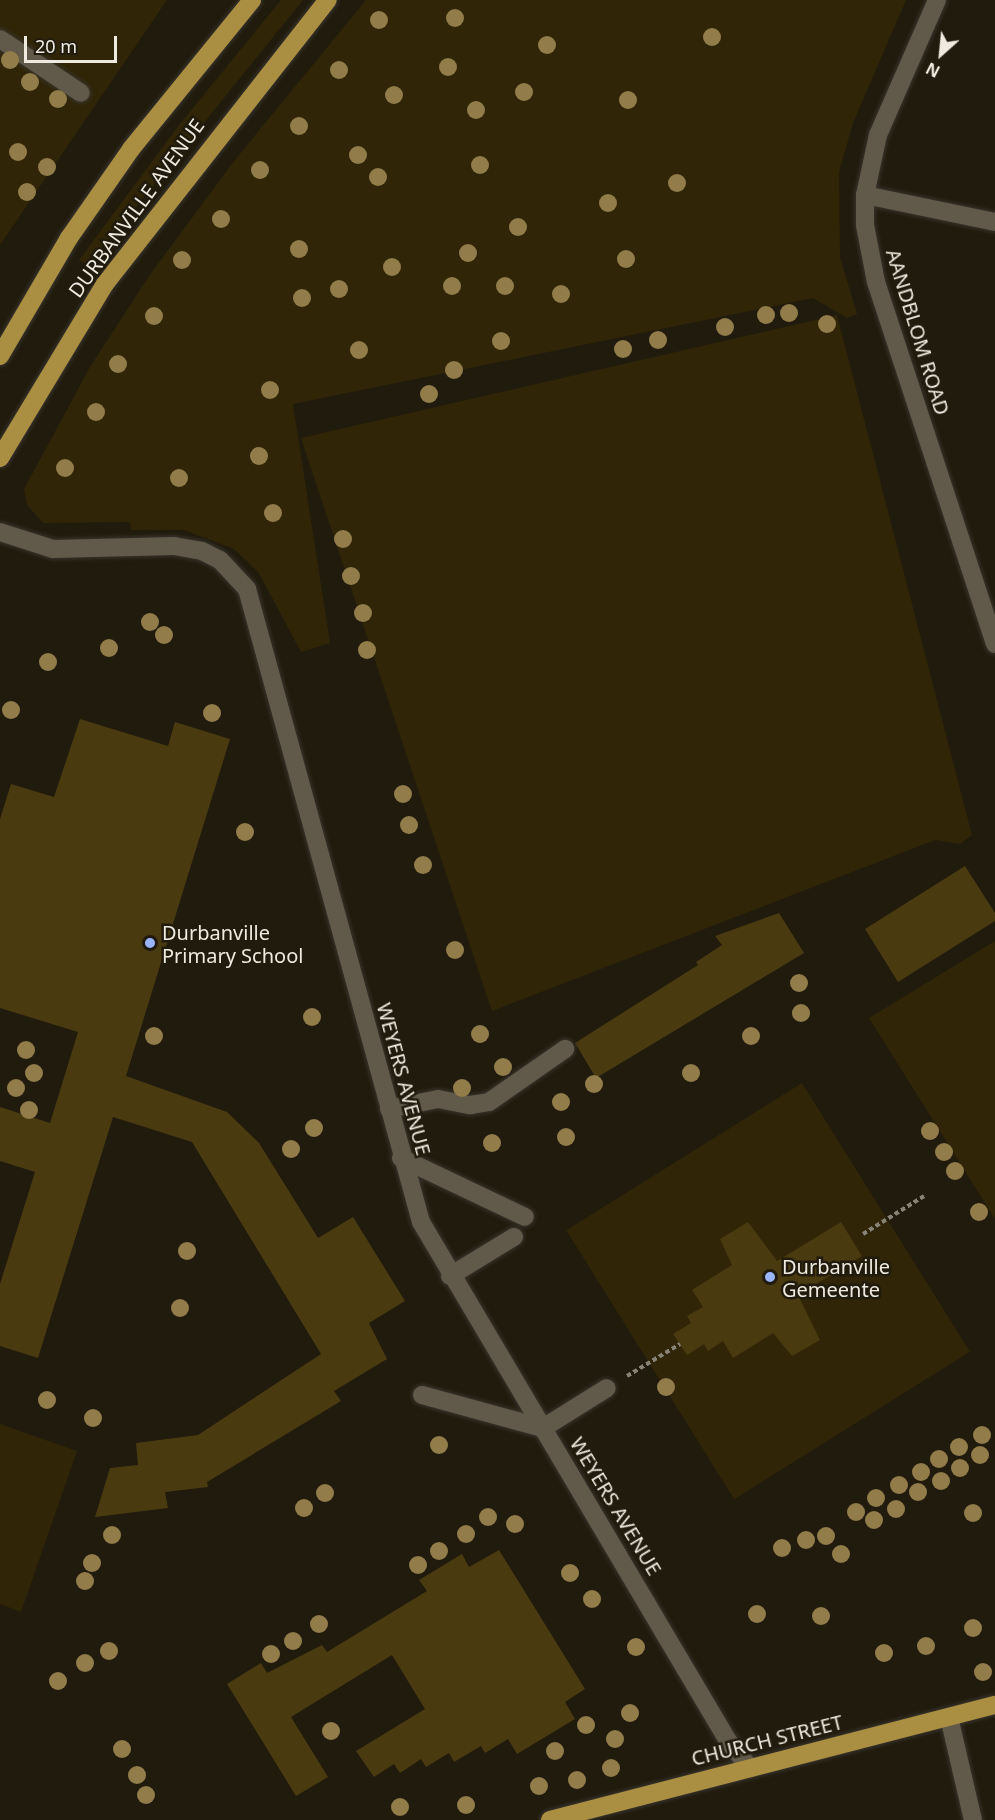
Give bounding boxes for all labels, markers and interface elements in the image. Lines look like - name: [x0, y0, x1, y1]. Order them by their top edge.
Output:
- scale bar: [27, 24, 120, 62]
- north arrow: [911, 24, 971, 84]
- text: 20 m: [35, 34, 77, 58]
- text: N: [922, 57, 944, 83]
- street label: DURBANVILLE AVENUE: [63, 114, 209, 302]
- street label: AANDBLOM ROAD: [881, 246, 955, 418]
- place label: Durbanville Primary School: [162, 920, 303, 967]
- marker: Durbanville Primary School: [143, 936, 157, 950]
- street label: WEYERS AVENUE: [372, 1000, 436, 1158]
- place label: Durbanville Gemeente: [782, 1254, 890, 1301]
- marker: Durbanville Gemeente: [763, 1270, 777, 1284]
- street label: WEYERS AVENUE: [565, 1433, 667, 1579]
- street label: CHURCH STREET: [689, 1710, 845, 1770]

